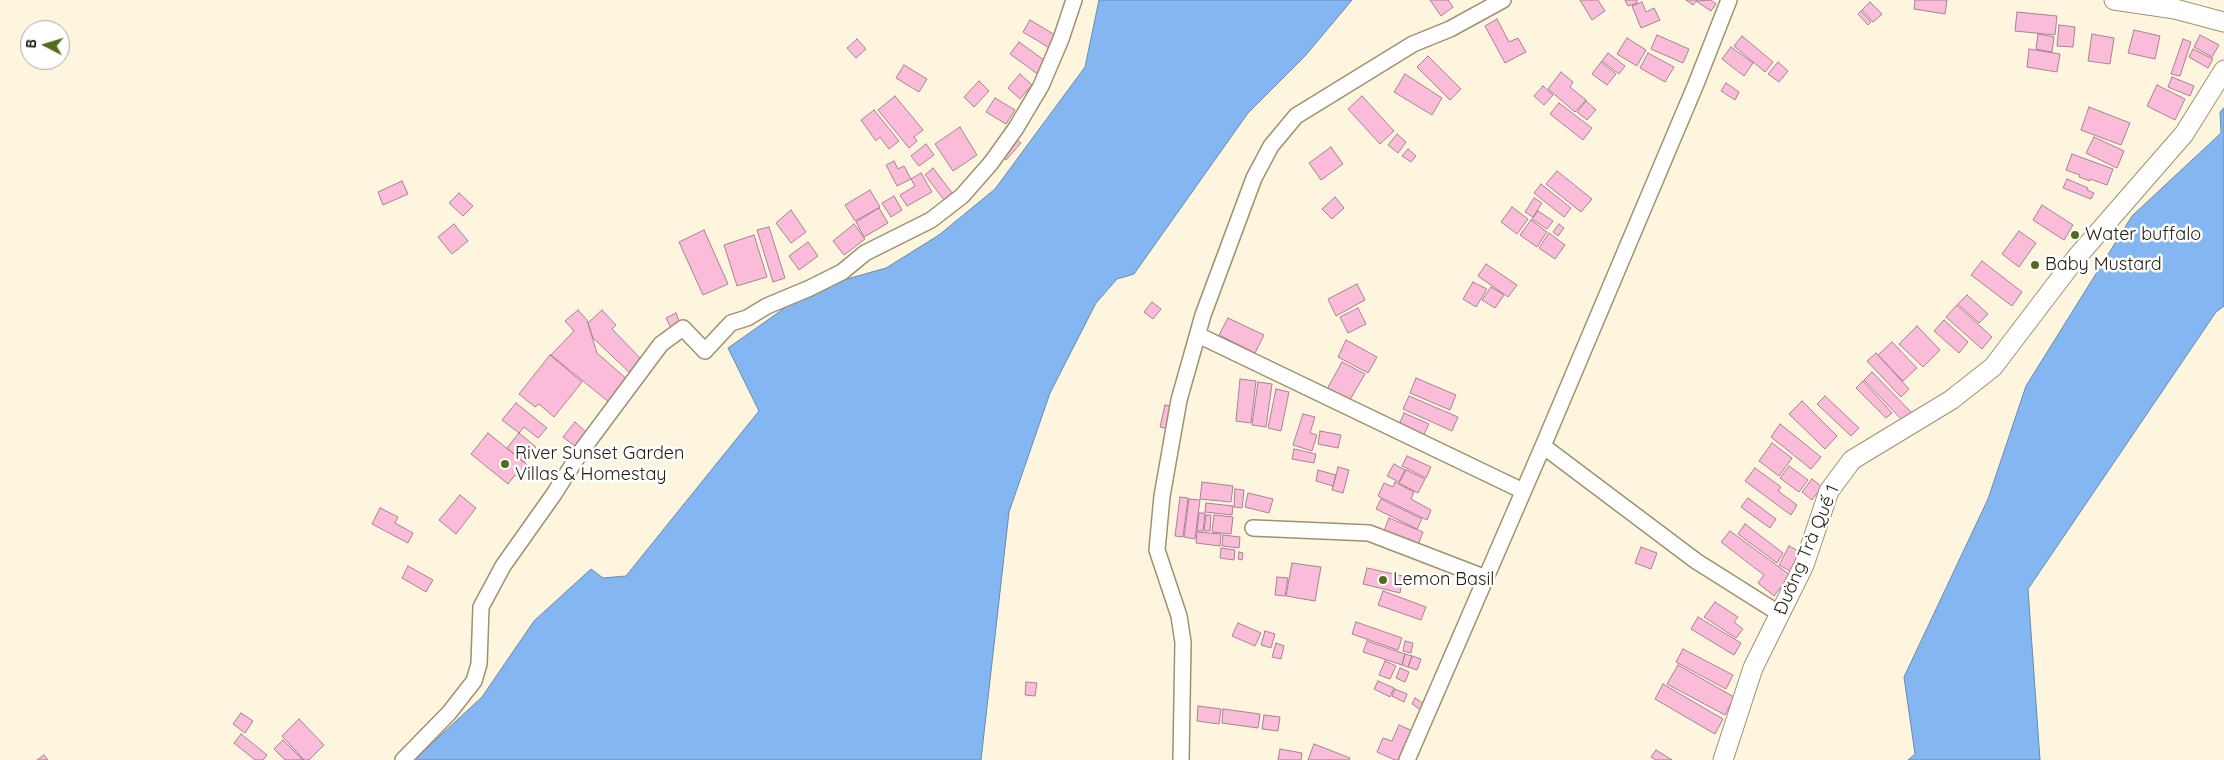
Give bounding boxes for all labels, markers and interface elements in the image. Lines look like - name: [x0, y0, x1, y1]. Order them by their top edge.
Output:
- north arrow: [20, 20, 70, 70]
- text: B: [22, 38, 40, 49]
- place label: Water buffalo: [2085, 224, 2201, 246]
- marker: Water buffalo: [2069, 229, 2081, 241]
- place label: Baby Mustard: [2045, 254, 2162, 276]
- marker: Baby Mustard: [2029, 259, 2041, 271]
- place label: River Sunset Garden Villas & Homestay: [515, 443, 684, 486]
- marker: River Sunset Garden Villas & Homestay: [499, 458, 511, 470]
- street label: Đường Trà Quế 1: [1770, 482, 1844, 618]
- place label: Lemon Basil: [1393, 569, 1494, 591]
- marker: Lemon Basil: [1377, 574, 1389, 586]

